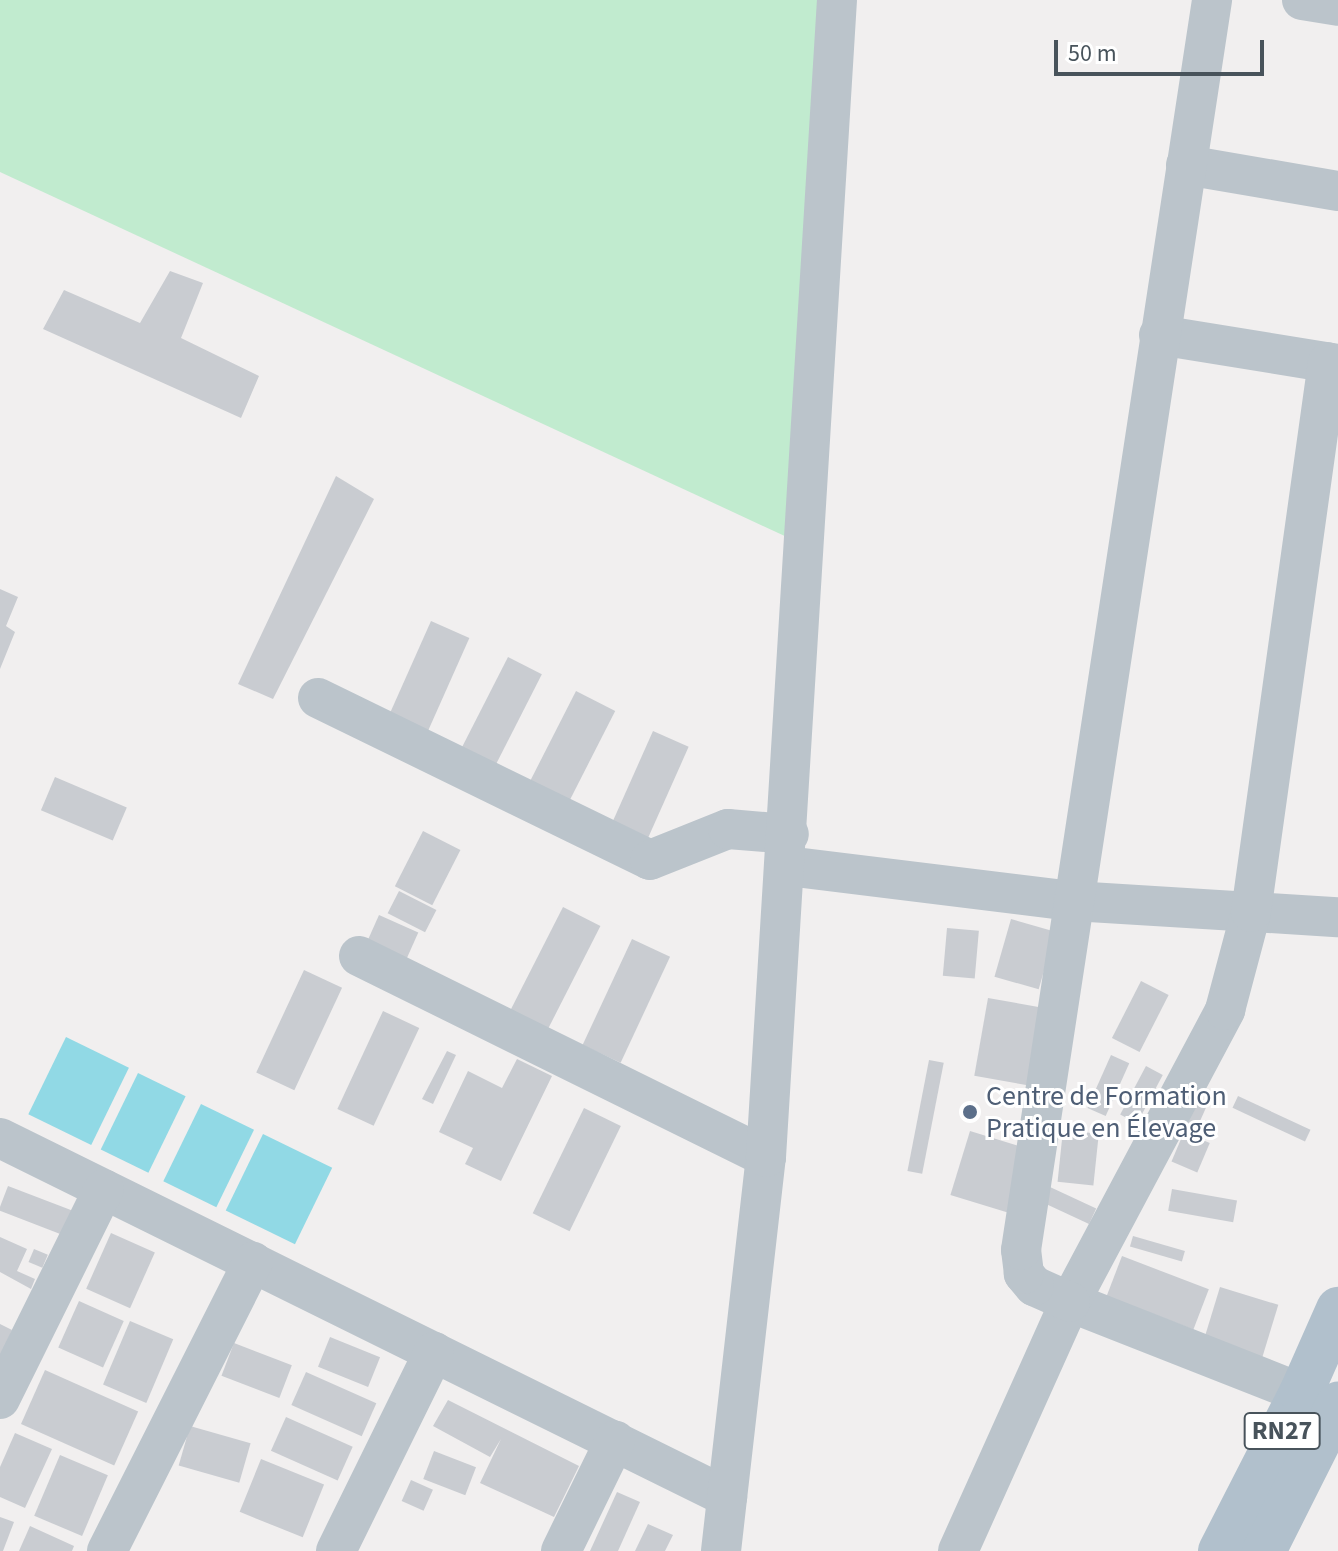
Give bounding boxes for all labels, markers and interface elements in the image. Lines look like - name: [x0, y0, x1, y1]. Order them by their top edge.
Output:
- scale bar: [1058, 24, 1268, 74]
- text: 50 m: [1068, 36, 1117, 71]
- place label: Centre de Formation Pratique en Élevage: [986, 1079, 1227, 1145]
- marker: Centre de Formation Pratique en Élevage: [961, 1103, 979, 1121]
- road number: RN27: [1242, 1409, 1322, 1453]

